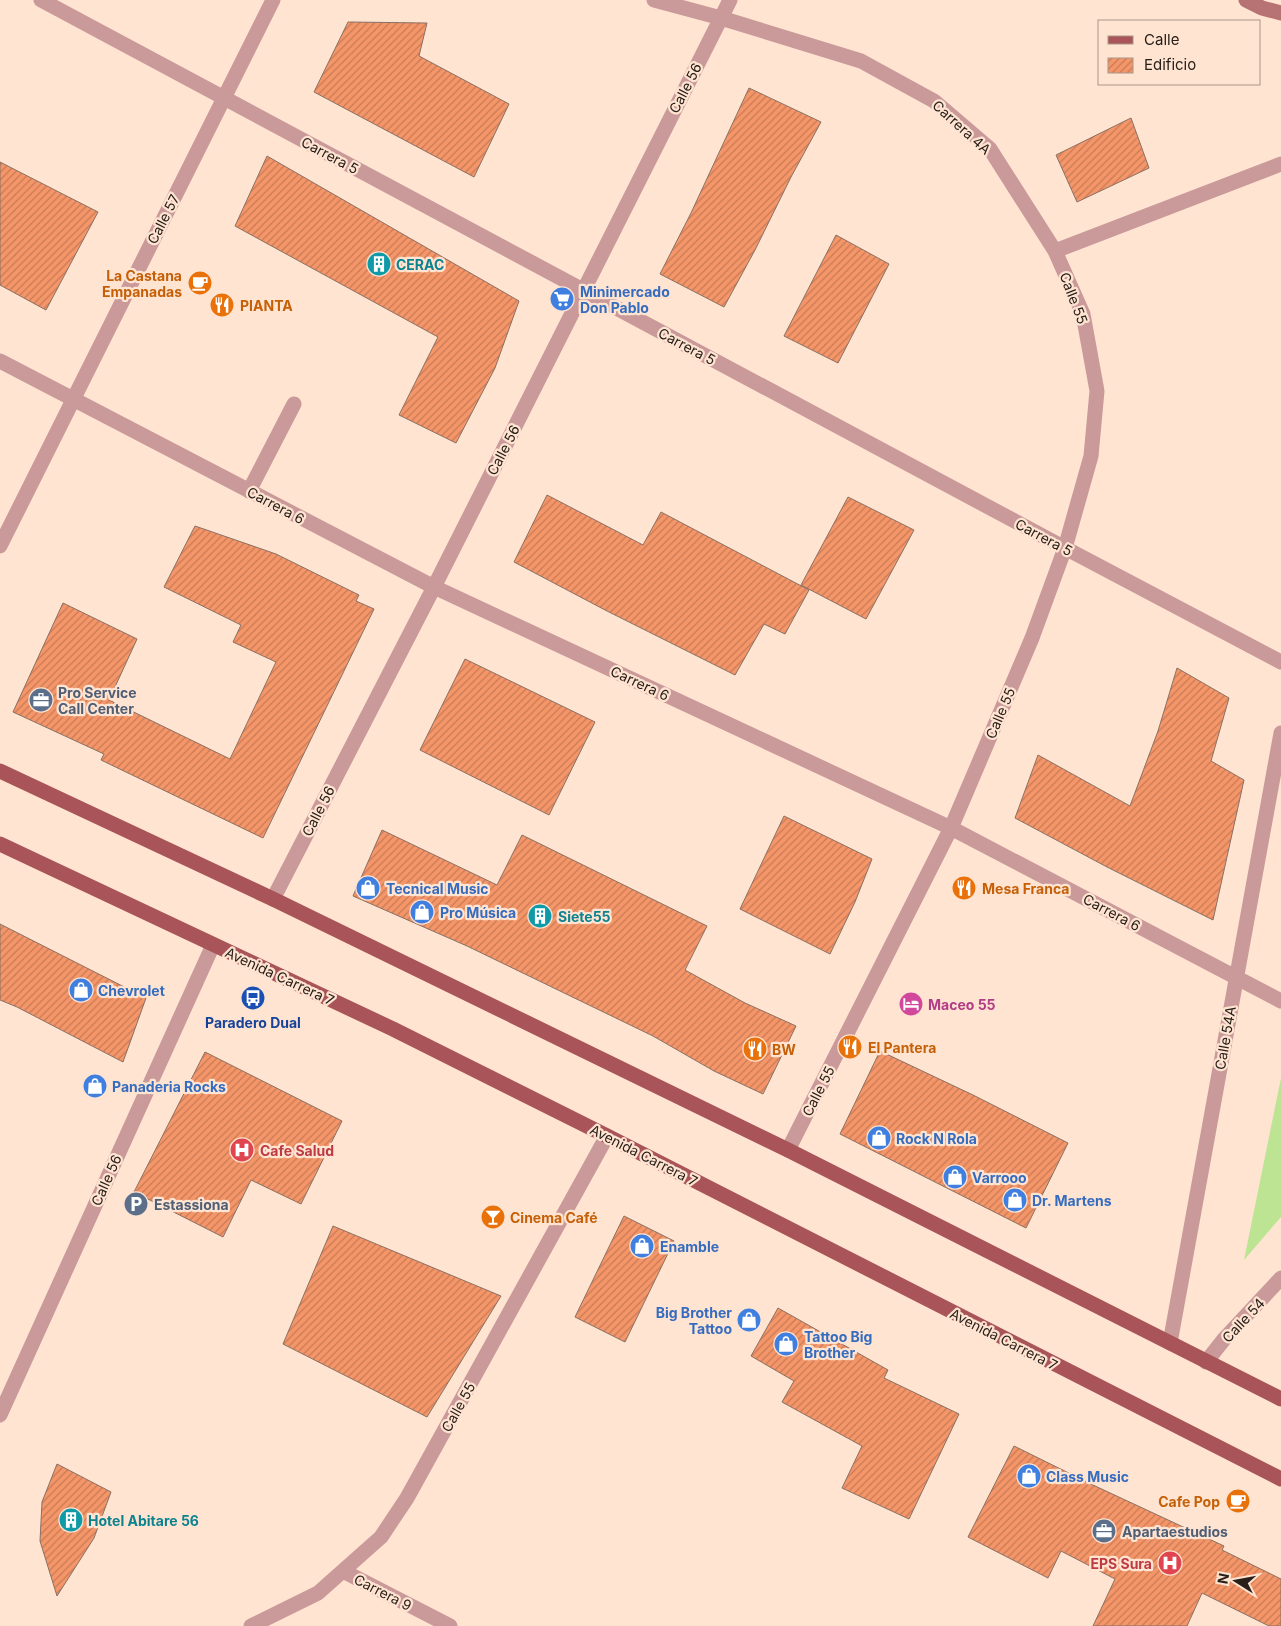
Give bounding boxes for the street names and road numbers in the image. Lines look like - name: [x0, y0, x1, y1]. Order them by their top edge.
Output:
- street label: Calle 56: [665, 60, 705, 116]
- street label: Carrera 4A: [929, 96, 995, 158]
- street label: Carrera 5: [298, 133, 362, 177]
- street label: Calle 57: [143, 191, 183, 247]
- street label: Calle 55: [1056, 270, 1092, 326]
- street label: Carrera 5: [655, 324, 719, 368]
- street label: Calle 56: [483, 422, 523, 478]
- street label: Carrera 6: [244, 483, 308, 527]
- street label: Carrera 5: [1012, 515, 1076, 559]
- street label: Carrera 6: [608, 662, 672, 704]
- street label: Calle 55: [982, 685, 1018, 741]
- street label: Calle 56: [298, 783, 338, 839]
- street label: Carrera 6: [1080, 890, 1144, 934]
- street label: Avenida Carrera 7: [223, 943, 337, 1009]
- street label: Calle 54A: [1211, 1005, 1239, 1071]
- street label: Calle 55: [798, 1063, 838, 1119]
- street label: Avenida Carrera 7: [587, 1121, 701, 1189]
- street label: Calle 56: [87, 1152, 125, 1208]
- street label: Calle 54: [1218, 1294, 1268, 1346]
- street label: Avenida Carrera 7: [947, 1305, 1061, 1373]
- street label: Calle 55: [437, 1379, 479, 1435]
- street label: Carrera 9: [351, 1570, 415, 1614]

